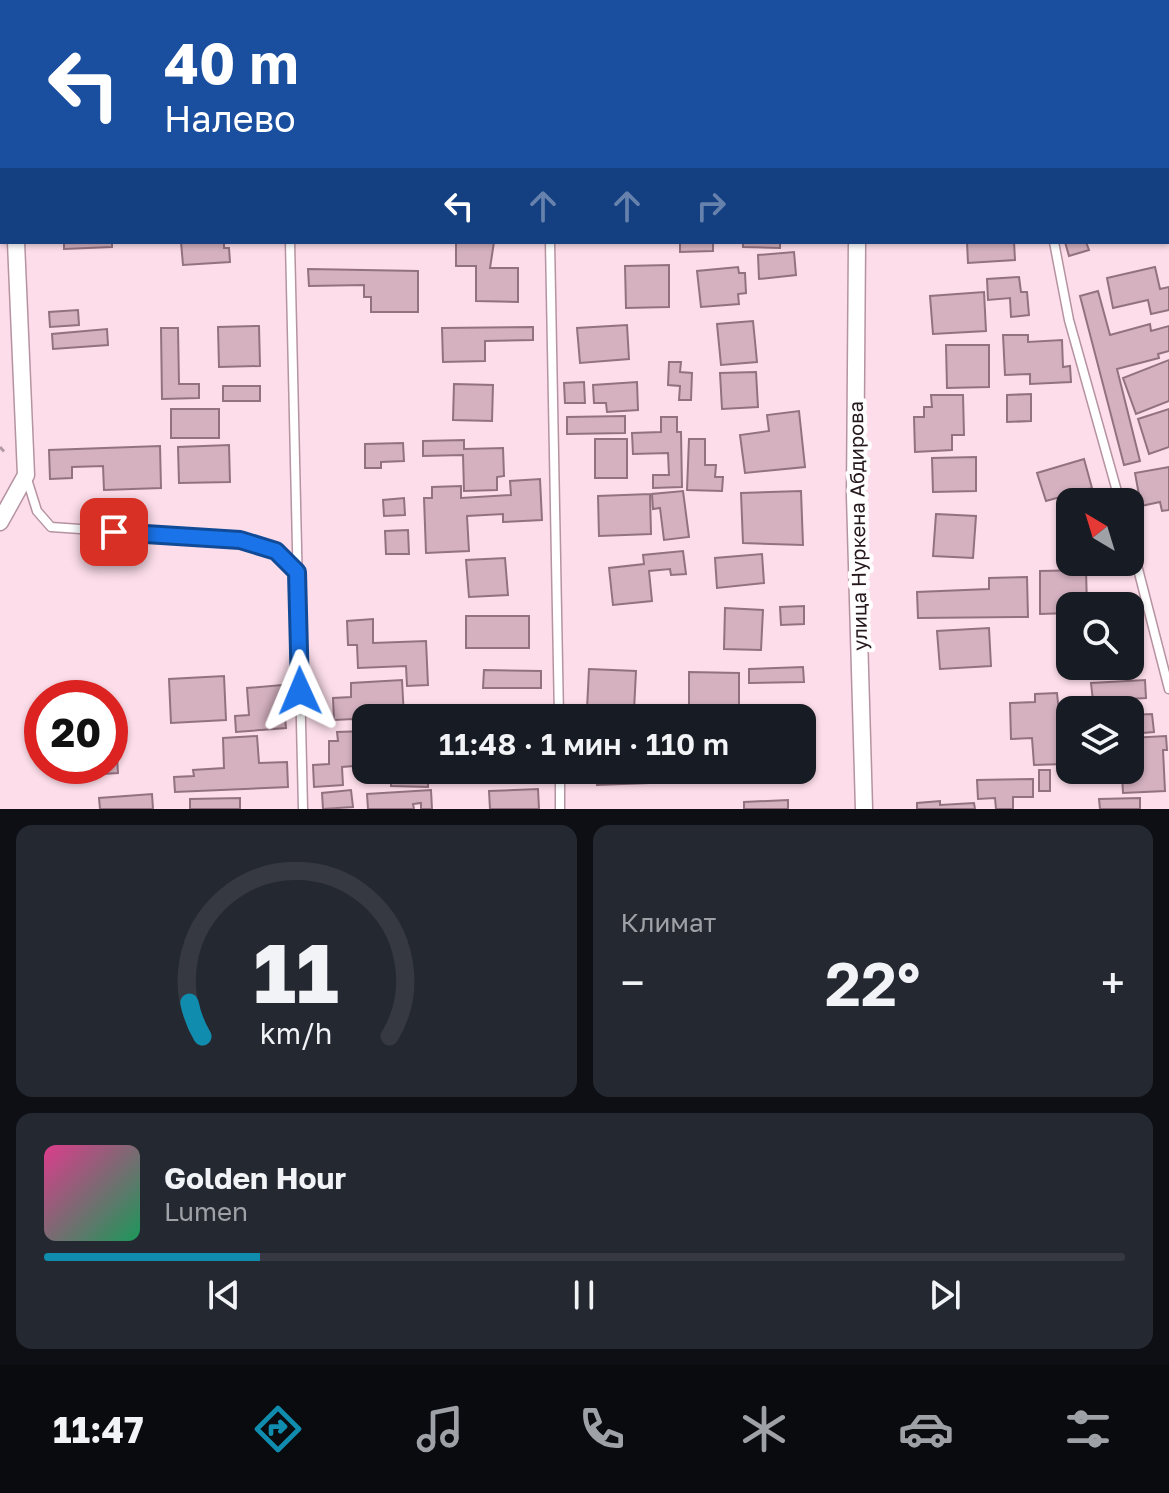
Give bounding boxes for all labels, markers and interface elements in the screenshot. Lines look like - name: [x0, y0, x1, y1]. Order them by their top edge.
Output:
- text: 40 m: [164, 29, 298, 96]
- icon: left: [32, 32, 136, 136]
- text: Налево: [164, 97, 296, 140]
- icon: left: [437, 184, 481, 228]
- icon: ahead: [521, 184, 565, 228]
- icon: ahead: [605, 184, 649, 228]
- icon: right: [689, 184, 733, 228]
- street label: улица Нуркена Абдирова: [843, 401, 871, 651]
- north arrow: [1056, 488, 1144, 576]
- map controls: [1056, 488, 1144, 784]
- pin: [80, 498, 148, 566]
- icon: arrive: [92, 510, 136, 554]
- button: search: [1056, 592, 1144, 680]
- position arrow: [258, 649, 342, 733]
- speed limit sign: 20: [24, 680, 128, 784]
- button: layers: [1056, 696, 1144, 784]
- text: 11:48 · 1 мин · 110 m: [439, 726, 729, 762]
- text: Климат: [621, 907, 716, 938]
- text: 11: [253, 921, 339, 1021]
- text: 22°: [825, 947, 920, 1019]
- text: −: [621, 956, 645, 1009]
- text: +: [1101, 956, 1125, 1009]
- text: km/h: [260, 1016, 333, 1050]
- text: Golden Hour: [164, 1160, 346, 1196]
- text: Lumen: [164, 1196, 248, 1227]
- icon: previous: [202, 1273, 246, 1317]
- icon: pause: [562, 1273, 606, 1317]
- icon: next: [923, 1273, 967, 1317]
- icon: directions: [250, 1401, 306, 1457]
- icon: music: [412, 1401, 468, 1457]
- icon: phone: [574, 1401, 630, 1457]
- icon: climate: [736, 1401, 792, 1457]
- icon: car: [898, 1401, 954, 1457]
- icon: filters: [1060, 1401, 1116, 1457]
- text: 11:47: [53, 1408, 144, 1451]

